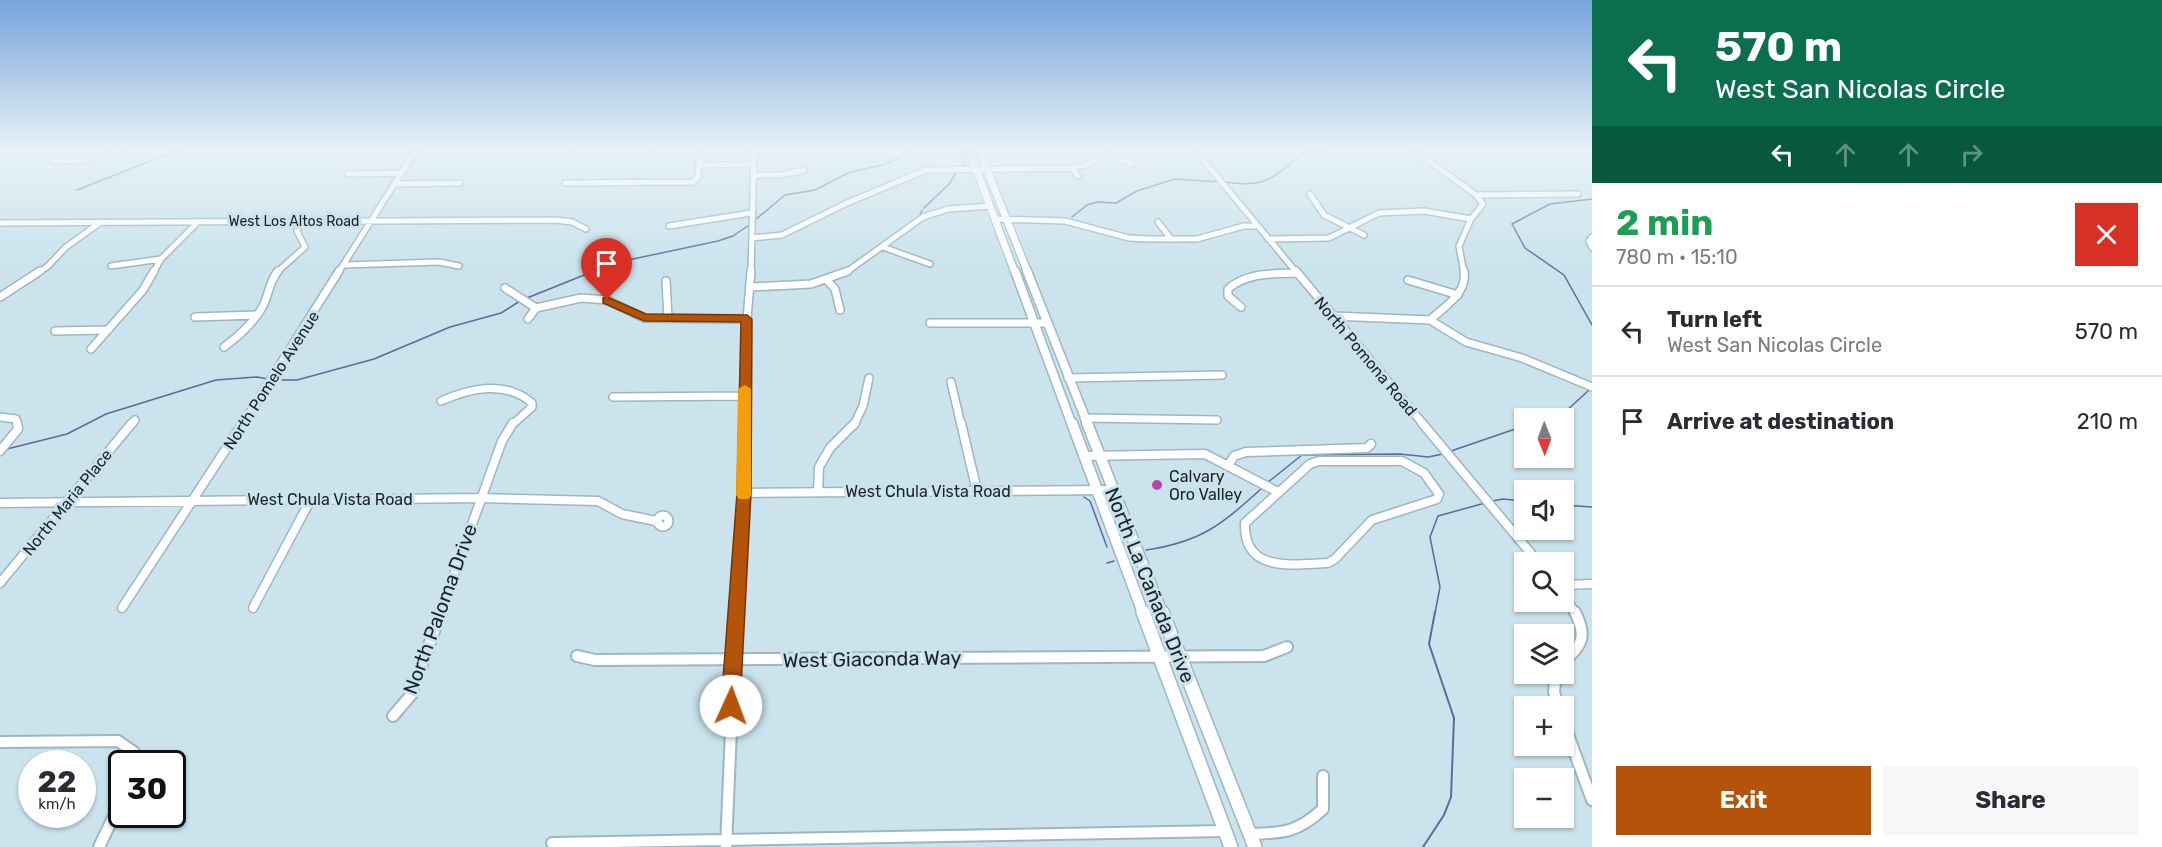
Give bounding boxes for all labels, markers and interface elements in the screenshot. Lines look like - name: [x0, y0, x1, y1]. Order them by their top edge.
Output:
- text: 570 m: [1715, 22, 1842, 72]
- icon: left: [1616, 24, 1694, 102]
- text: West San Nicolas Circle: [1715, 73, 2005, 105]
- icon: left: [1766, 138, 1799, 171]
- icon: ahead: [1829, 138, 1862, 171]
- icon: ahead: [1892, 138, 1925, 171]
- icon: right: [1955, 138, 1988, 171]
- text: 2 min: [1616, 201, 1714, 244]
- button: close: [2075, 203, 2138, 266]
- street label: West Los Altos Road: [229, 213, 359, 230]
- pin: [581, 238, 632, 300]
- text: 780 m · 15:10: [1616, 245, 1738, 269]
- icon: arrive: [590, 247, 623, 280]
- street label: North Pomona Road: [1310, 293, 1421, 420]
- text: Turn left: [1667, 306, 1762, 333]
- street label: North Pomelo Avenue: [219, 307, 323, 453]
- icon: left: [1616, 315, 1649, 348]
- text: 570 m: [2075, 318, 2138, 345]
- text: West San Nicolas Circle: [1667, 333, 1882, 357]
- icon: arrive: [1616, 405, 1649, 438]
- north arrow: [1514, 408, 1574, 468]
- map controls: [1514, 408, 1574, 828]
- text: Arrive at destination: [1667, 408, 1894, 435]
- text: 210 m: [2077, 408, 2138, 435]
- street label: North Maria Place: [19, 445, 116, 559]
- place label: Calvary Oro Valley: [1169, 467, 1242, 504]
- marker: Calvary Oro Valley: [1150, 478, 1164, 492]
- button: sound: [1514, 480, 1574, 540]
- street label: West Chula Vista Road: [845, 482, 1011, 501]
- street label: North La Cañada Drive: [1100, 484, 1200, 686]
- street label: West Chula Vista Road: [247, 490, 413, 509]
- street label: North Paloma Drive: [398, 520, 482, 698]
- button: search: [1514, 552, 1574, 612]
- button: layers: [1514, 624, 1574, 684]
- street label: West Giaconda Way: [782, 645, 962, 673]
- position arrow: [699, 674, 763, 738]
- button: +: [1514, 696, 1574, 756]
- speed limit sign: 30: [108, 750, 186, 828]
- text: 22: [38, 764, 77, 800]
- button: Exit: [1616, 766, 1871, 835]
- button: Share: [1883, 766, 2138, 835]
- button: −: [1514, 768, 1574, 828]
- text: km/h: [38, 795, 76, 813]

